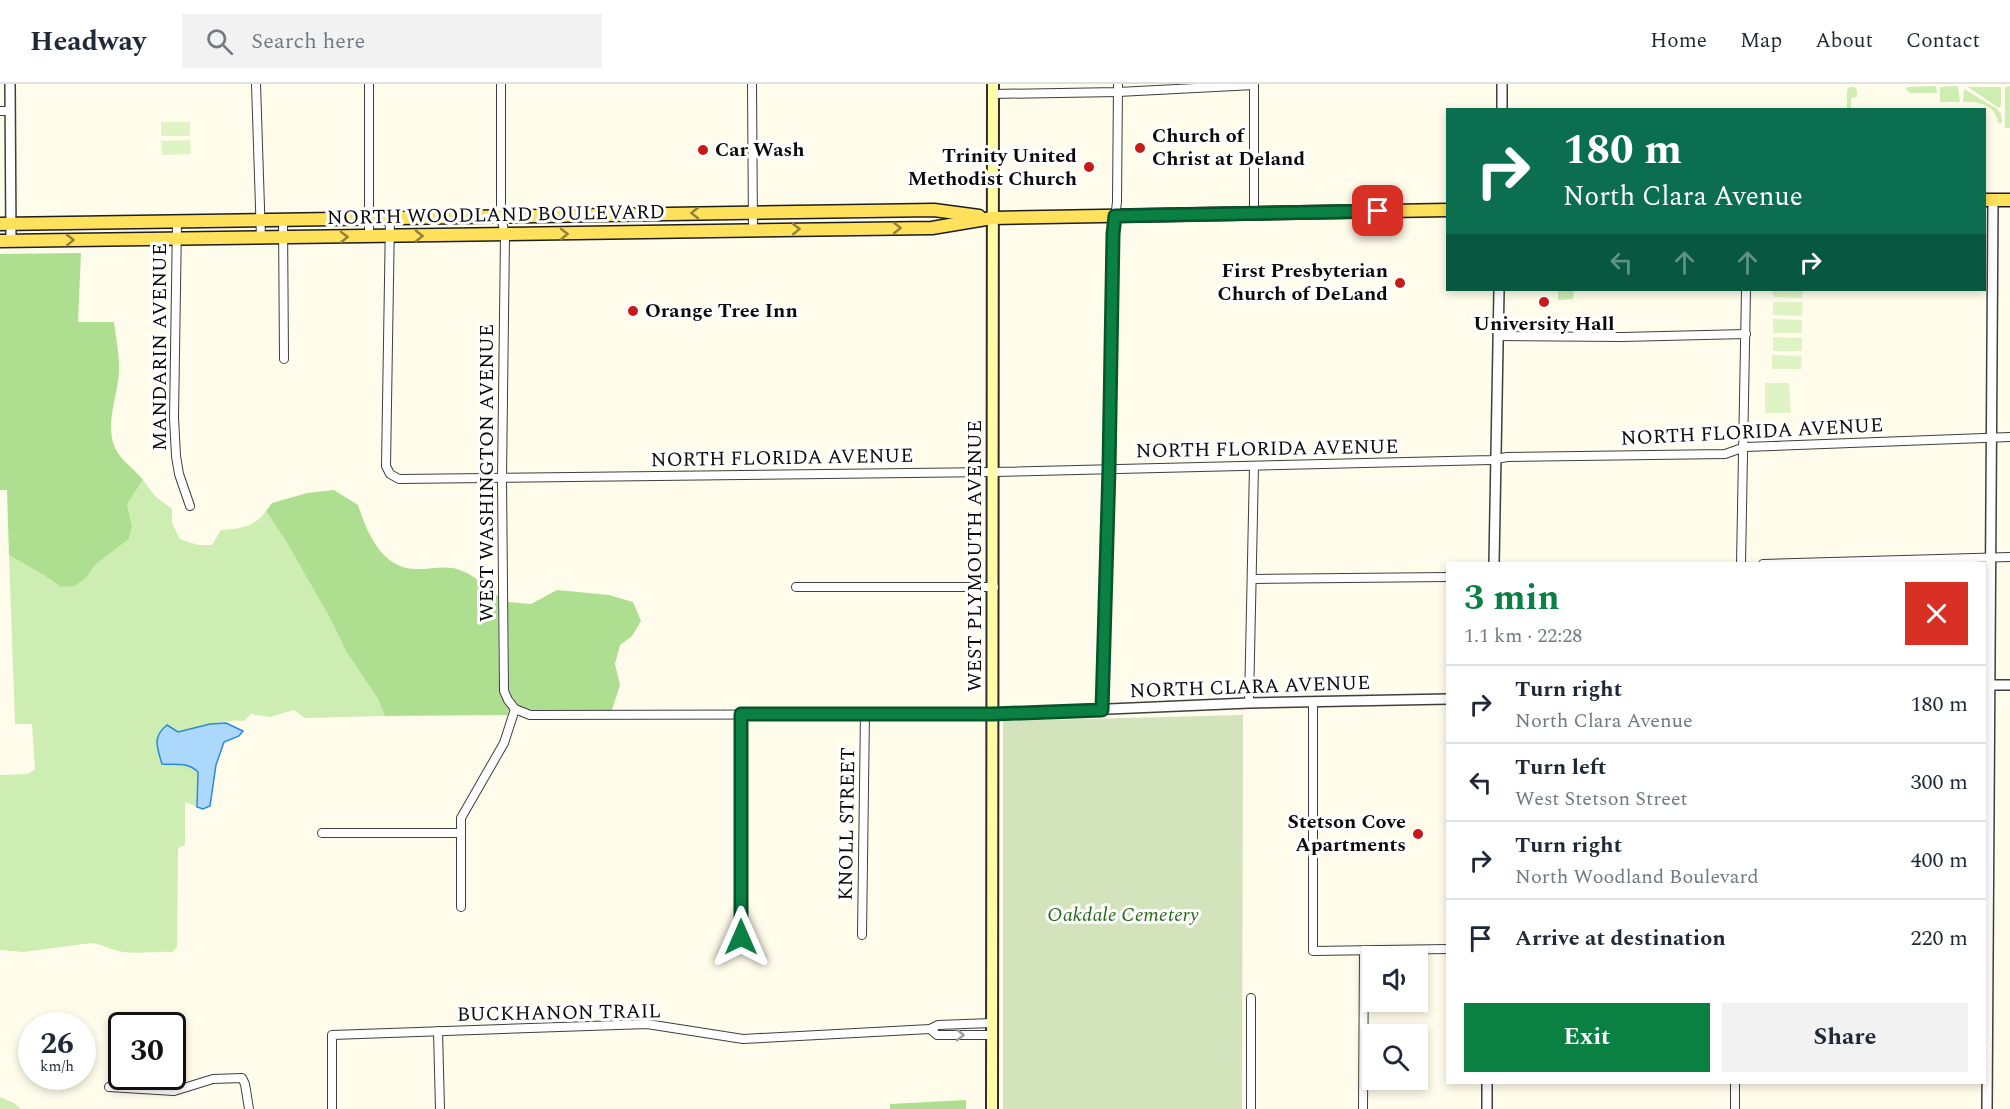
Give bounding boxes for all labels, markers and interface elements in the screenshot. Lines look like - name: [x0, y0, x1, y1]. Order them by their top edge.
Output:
- search box: [182, 14, 602, 68]
- text: Headway: [30, 20, 146, 63]
- icon: search: [203, 25, 236, 58]
- text: Search here: [251, 25, 365, 58]
- text: Home: [1650, 25, 1707, 57]
- text: Map: [1740, 25, 1782, 57]
- text: About: [1815, 25, 1873, 57]
- text: Contact: [1906, 25, 1980, 57]
- text: 180 m: [1563, 119, 1682, 182]
- place label: Church of Christ at Deland: [1152, 121, 1305, 174]
- icon: right: [1464, 132, 1542, 210]
- place label: Car Wash: [715, 135, 805, 165]
- place label: Trinity United Methodist Church: [907, 141, 1077, 194]
- marker: Church of Christ at Deland: [1133, 141, 1147, 155]
- marker: Car Wash: [696, 143, 710, 157]
- marker: Trinity United Methodist Church: [1082, 160, 1096, 174]
- text: North Clara Avenue: [1563, 176, 1803, 218]
- pin: [1352, 185, 1403, 236]
- icon: arrive: [1361, 194, 1394, 227]
- street label: NORTH WOODLAND BOULEVARD: [327, 197, 665, 233]
- one-way arrow: [691, 207, 700, 219]
- one-way arrow: [893, 222, 902, 234]
- one-way arrow: [792, 223, 801, 236]
- one-way arrow: [559, 227, 568, 240]
- one-way arrow: [415, 229, 424, 242]
- one-way arrow: [340, 230, 349, 243]
- one-way arrow: [65, 234, 74, 247]
- street label: MANDARIN AVENUE: [145, 243, 175, 451]
- icon: left: [1605, 246, 1638, 279]
- icon: ahead: [1668, 246, 1701, 279]
- icon: ahead: [1731, 246, 1764, 279]
- icon: right: [1794, 246, 1827, 279]
- place label: First Presbyterian Church of DeLand: [1218, 256, 1388, 309]
- marker: First Presbyterian Church of DeLand: [1393, 276, 1407, 290]
- marker: University Hall: [1537, 295, 1551, 309]
- place label: Orange Tree Inn: [645, 296, 798, 326]
- marker: Orange Tree Inn: [626, 304, 640, 318]
- place label: University Hall: [1473, 309, 1615, 339]
- street label: WEST WASHINGTON AVENUE: [472, 324, 502, 622]
- street label: NORTH FLORIDA AVENUE: [1620, 410, 1884, 454]
- street label: WEST PLYMOUTH AVENUE: [960, 420, 990, 692]
- street label: NORTH FLORIDA AVENUE: [1135, 432, 1399, 466]
- street label: NORTH FLORIDA AVENUE: [650, 441, 914, 475]
- text: 3 min: [1464, 571, 1560, 626]
- button: close: [1905, 582, 1968, 645]
- text: 1.1 km · 22:28: [1464, 621, 1582, 651]
- street label: NORTH CLARA AVENUE: [1129, 668, 1371, 706]
- text: Turn right: [1515, 673, 1622, 706]
- icon: right: [1464, 688, 1497, 721]
- text: 180 m: [1911, 688, 1968, 721]
- text: North Clara Avenue: [1515, 706, 1693, 736]
- street label: KNOLL STREET: [831, 747, 863, 901]
- text: Turn left: [1515, 751, 1607, 784]
- icon: left: [1464, 766, 1497, 799]
- text: 300 m: [1911, 766, 1968, 799]
- text: West Stetson Street: [1515, 784, 1688, 814]
- place label: Stetson Cove Apartments: [1288, 807, 1406, 860]
- marker: Stetson Cove Apartments: [1411, 827, 1425, 841]
- text: Turn right: [1515, 829, 1622, 862]
- icon: right: [1464, 844, 1497, 877]
- text: 400 m: [1911, 844, 1968, 877]
- text: North Woodland Boulevard: [1515, 862, 1759, 892]
- park label: Oakdale Cemetery: [1047, 900, 1199, 930]
- position arrow: [709, 905, 773, 969]
- icon: arrive: [1464, 922, 1497, 955]
- text: Arrive at destination: [1515, 922, 1726, 955]
- text: 220 m: [1911, 922, 1968, 955]
- map controls: [1362, 946, 1428, 1090]
- button: sound: [1362, 946, 1428, 1012]
- street label: BUCKHANON TRAIL: [457, 996, 661, 1030]
- button: Exit: [1464, 1003, 1710, 1072]
- button: Share: [1722, 1003, 1968, 1072]
- speed limit sign: 30: [108, 1012, 186, 1090]
- text: 26: [40, 1021, 74, 1067]
- button: search: [1362, 1024, 1428, 1090]
- one-way arrow: [956, 1029, 965, 1041]
- text: km/h: [40, 1055, 74, 1078]

